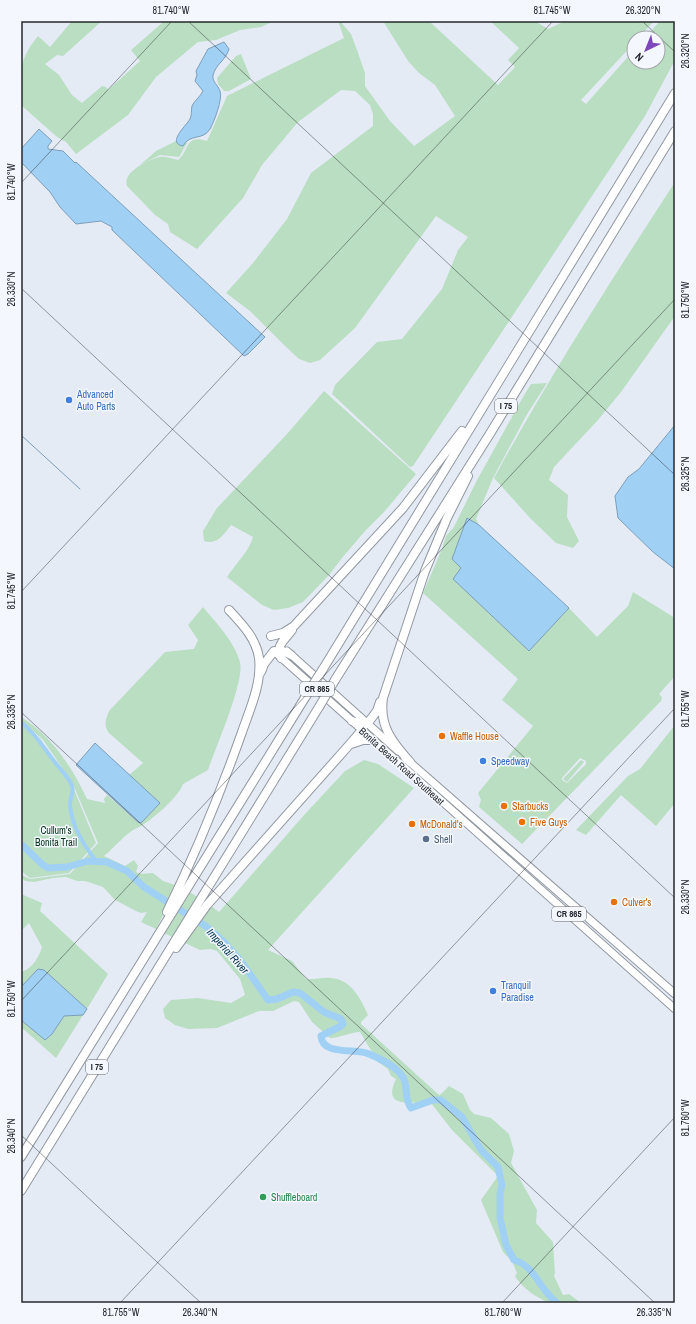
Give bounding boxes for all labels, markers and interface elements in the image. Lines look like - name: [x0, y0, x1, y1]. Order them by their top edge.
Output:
- text: 81.740°W: [153, 4, 190, 17]
- text: 81.745°W: [534, 4, 571, 17]
- text: 26.320°N: [626, 4, 661, 17]
- north arrow: [626, 30, 666, 70]
- text: 26.320°N: [679, 33, 692, 69]
- text: N: [632, 50, 646, 65]
- text: 81.740°W: [5, 163, 18, 200]
- text: 26.330°N: [5, 271, 18, 307]
- text: 81.750°W: [679, 281, 692, 318]
- place label: Advanced Auto Parts: [76, 388, 115, 413]
- marker: Advanced Auto Parts: [64, 395, 74, 405]
- road number: I 75: [495, 399, 517, 413]
- text: 26.325°N: [679, 456, 692, 492]
- text: 81.745°W: [5, 572, 18, 609]
- road number: CR 865: [300, 682, 334, 696]
- text: 81.755°W: [679, 690, 692, 727]
- text: 26.335°N: [5, 694, 18, 730]
- street label: Bonita Beach Road Southeast: [356, 725, 448, 809]
- place label: Waffle House: [450, 730, 499, 743]
- marker: Waffle House: [437, 731, 447, 741]
- place label: Speedway: [491, 755, 530, 768]
- marker: Speedway: [478, 756, 488, 766]
- place label: Starbucks: [512, 800, 548, 813]
- marker: Starbucks: [499, 801, 509, 811]
- place label: Five Guys: [530, 816, 567, 829]
- marker: Five Guys: [517, 817, 527, 827]
- place label: McDonald's: [420, 818, 463, 831]
- marker: McDonald's: [407, 819, 417, 829]
- park label: Cullum's Bonita Trail: [35, 824, 77, 849]
- place label: Shell: [434, 833, 452, 846]
- marker: Shell: [421, 834, 431, 844]
- text: 26.330°N: [679, 879, 692, 915]
- place label: Culver's: [622, 896, 651, 909]
- marker: Culver's: [609, 897, 619, 907]
- road number: CR 865: [552, 907, 586, 921]
- water label: Imperial River: [204, 925, 253, 977]
- place label: Tranquil Paradise: [501, 979, 534, 1004]
- text: 81.750°W: [5, 980, 18, 1017]
- marker: Tranquil Paradise: [488, 986, 498, 996]
- road number: I 75: [86, 1060, 108, 1074]
- text: 81.760°W: [679, 1099, 692, 1136]
- text: 26.340°N: [5, 1118, 18, 1154]
- place label: Shuffleboard: [271, 1191, 317, 1204]
- marker: Shuffleboard: [258, 1192, 268, 1202]
- text: 81.755°W: [103, 1306, 140, 1319]
- text: 26.340°N: [183, 1306, 218, 1319]
- text: 81.760°W: [485, 1306, 522, 1319]
- text: 26.335°N: [637, 1306, 672, 1319]

